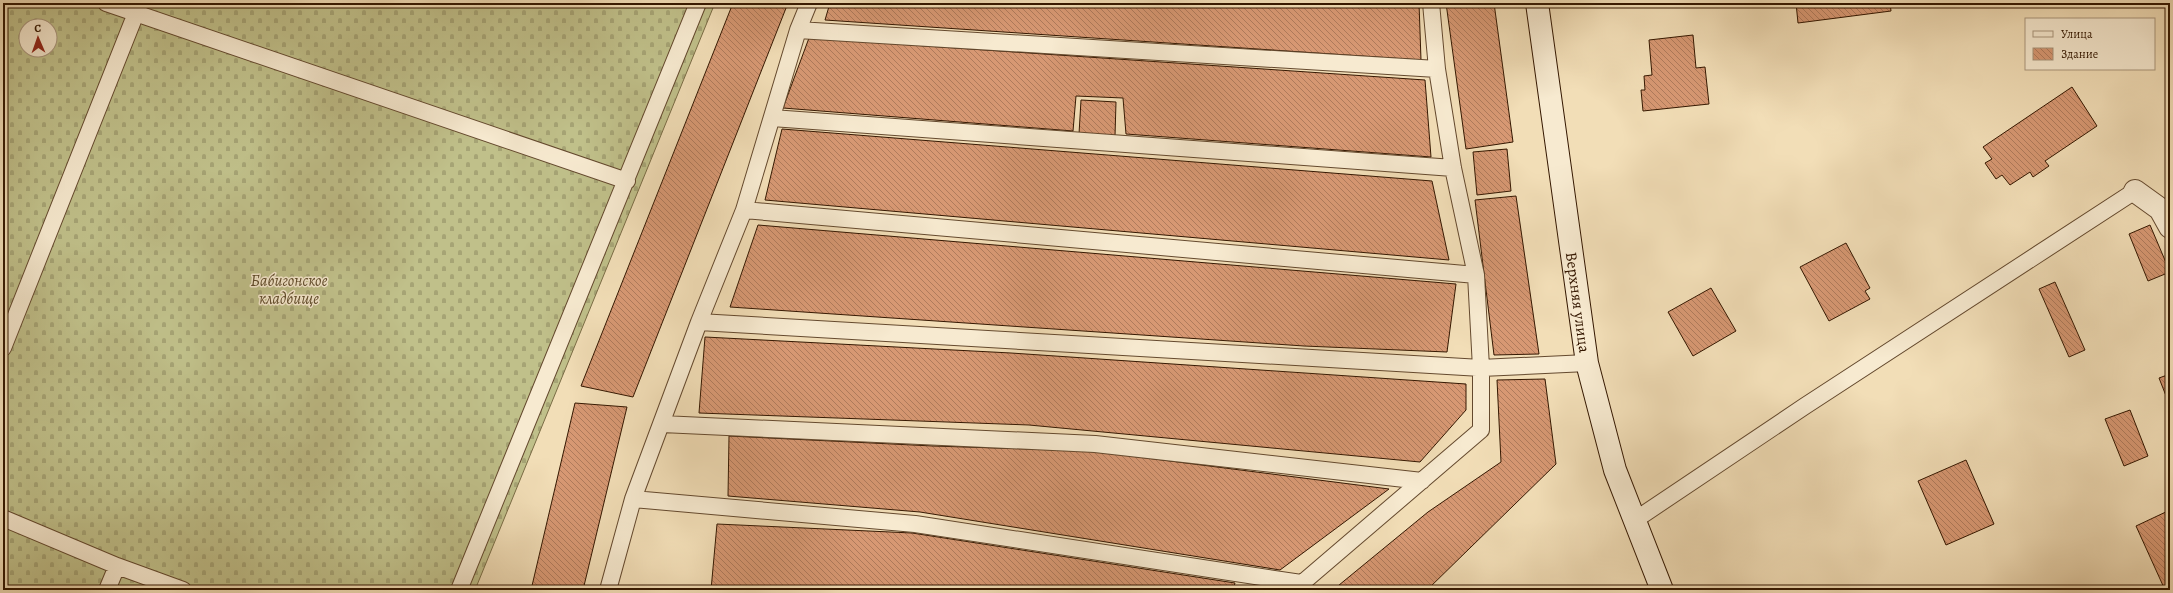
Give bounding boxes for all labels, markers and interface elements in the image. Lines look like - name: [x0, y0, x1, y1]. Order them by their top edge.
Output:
- north arrow: [18, 18, 58, 58]
- legend: [2025, 18, 2155, 70]
- text: С: [34, 21, 42, 36]
- text: Улица: [2061, 26, 2093, 42]
- text: Здание: [2061, 46, 2098, 62]
- street label: Верхняя улица: [1560, 250, 1596, 355]
- park label: Бабигонское кладбище: [251, 270, 328, 310]

